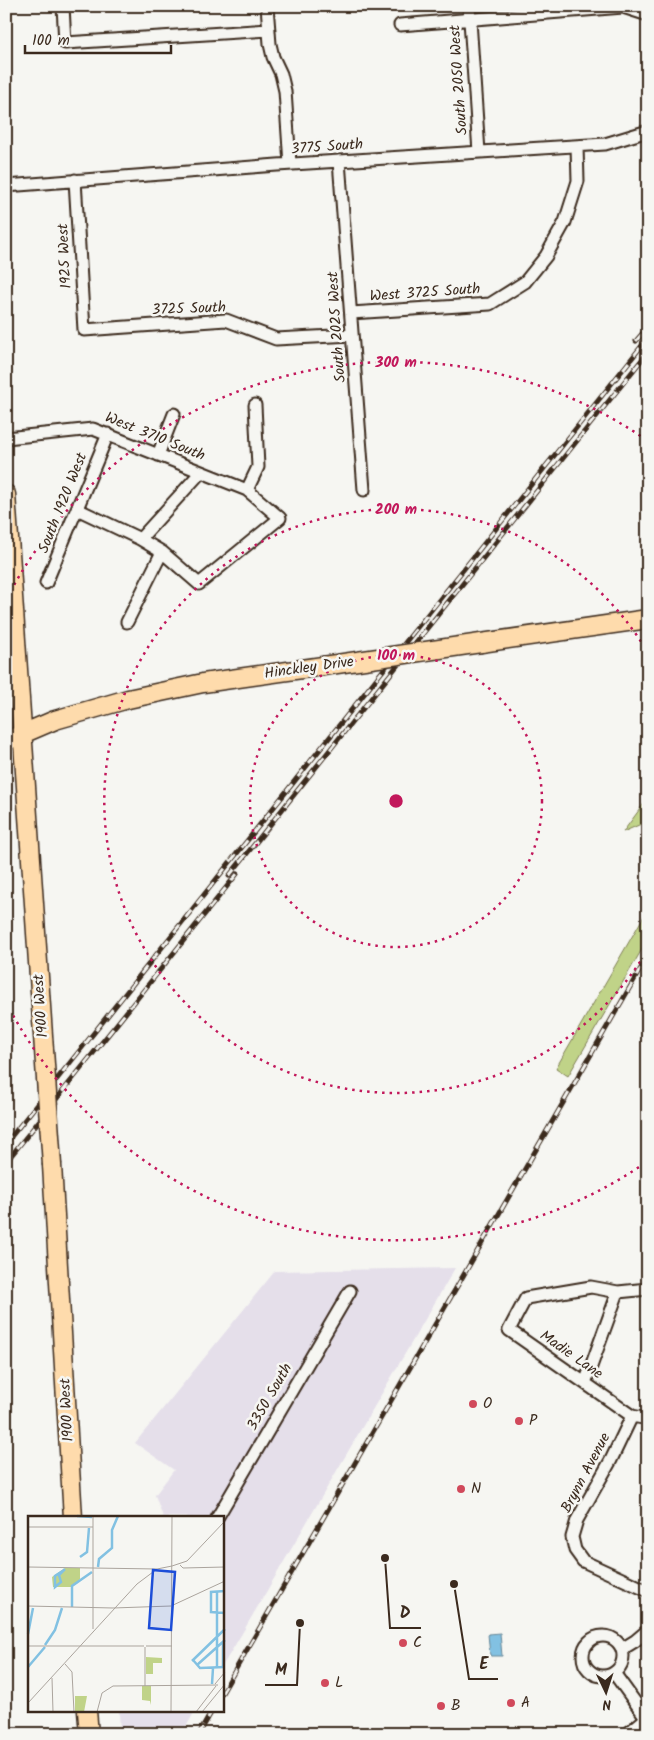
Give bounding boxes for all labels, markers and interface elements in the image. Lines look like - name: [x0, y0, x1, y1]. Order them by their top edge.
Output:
- scale bar: [25, 22, 171, 54]
- street label: South 2050 West: [443, 24, 475, 136]
- text: 100 m: [32, 29, 70, 53]
- street label: 3775 South: [290, 133, 364, 161]
- street label: 1925 West: [51, 222, 79, 289]
- street label: South 2025 West: [321, 270, 353, 383]
- street label: West 3725 South: [369, 277, 481, 309]
- street label: 3725 South: [152, 296, 226, 322]
- text: 300 m: [374, 351, 417, 375]
- street label: West 3710 South: [101, 406, 209, 468]
- street label: South 1920 West: [32, 449, 94, 557]
- text: 200 m: [375, 498, 417, 522]
- text: 100 m: [377, 644, 415, 668]
- street label: Hinckley Drive: [263, 650, 356, 686]
- centre of rings: [387, 792, 405, 810]
- street label: 1900 West: [27, 973, 55, 1039]
- street label: Madie Lane: [534, 1324, 608, 1386]
- street label: 3350 South: [241, 1359, 299, 1435]
- street label: 1900 West: [53, 1377, 81, 1442]
- place label: O: [483, 1392, 492, 1416]
- marker: O: [467, 1398, 479, 1410]
- place label: P: [529, 1409, 538, 1433]
- marker: P: [513, 1415, 525, 1427]
- street label: Brynn Avenue: [555, 1428, 617, 1517]
- place label: N: [471, 1477, 481, 1501]
- marker: N: [455, 1483, 467, 1495]
- inset map: [28, 1516, 224, 1712]
- callout: D: [390, 1597, 421, 1628]
- text: D: [400, 1601, 411, 1626]
- place label: C: [413, 1631, 422, 1655]
- marker: C: [397, 1637, 409, 1649]
- callout: E: [469, 1648, 498, 1679]
- text: E: [480, 1652, 490, 1677]
- callout: M: [265, 1654, 297, 1685]
- text: M: [275, 1658, 288, 1683]
- north arrow: [582, 1668, 632, 1718]
- place label: L: [335, 1671, 343, 1695]
- marker: L: [319, 1677, 331, 1689]
- place label: A: [521, 1691, 530, 1715]
- text: N: [602, 1693, 612, 1715]
- place label: B: [451, 1694, 461, 1718]
- marker: A: [505, 1697, 517, 1709]
- marker: B: [435, 1700, 447, 1712]

